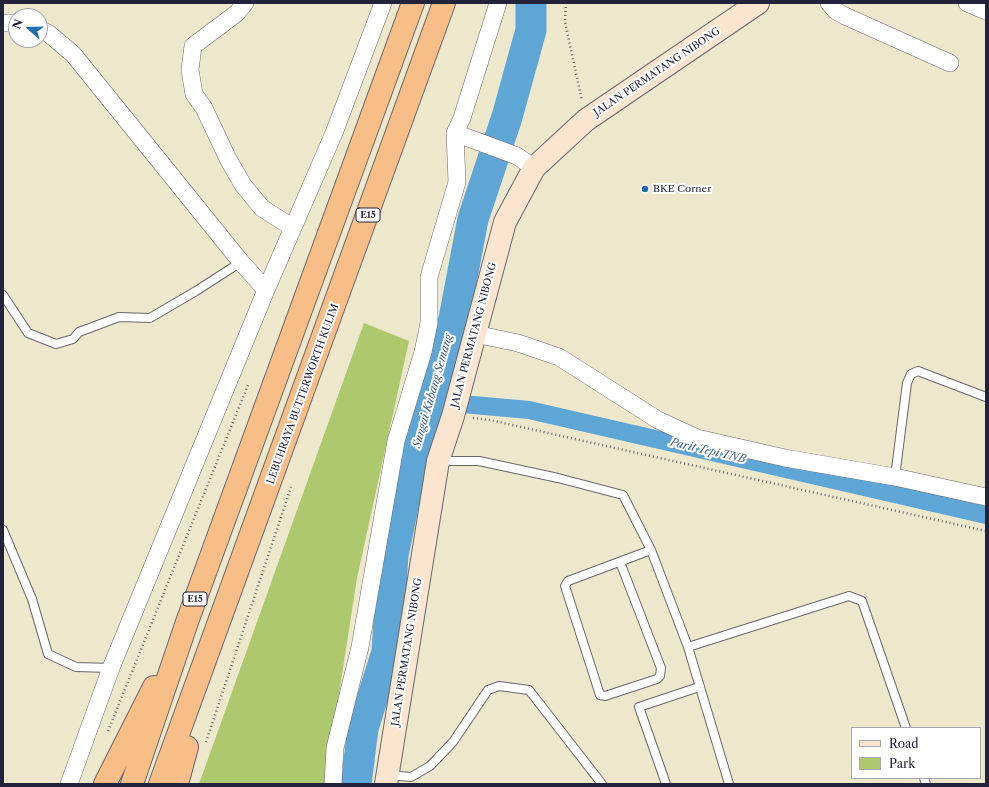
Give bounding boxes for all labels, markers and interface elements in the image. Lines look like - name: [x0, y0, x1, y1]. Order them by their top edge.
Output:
- north arrow: [8, 8, 48, 48]
- text: N: [9, 17, 26, 31]
- street label: JALAN PERMATANG NIBONG: [592, 25, 722, 119]
- place label: BKE Corner: [653, 183, 711, 195]
- marker: BKE Corner: [640, 184, 650, 194]
- road number: E15: [356, 208, 380, 222]
- street label: JALAN PERMATANG NIBONG: [449, 261, 499, 409]
- street label: LEBUHRAYA BUTTERWORTH KULIM: [265, 302, 341, 486]
- water label: Sungai Kubang Semang: [410, 333, 456, 449]
- water label: Parit Tepi TNB: [669, 436, 747, 466]
- street label: JALAN PERMATANG NIBONG: [389, 577, 425, 727]
- road number: E15: [183, 592, 207, 606]
- legend: [851, 727, 981, 779]
- text: Road: [889, 736, 919, 751]
- text: Park: [889, 756, 915, 771]

